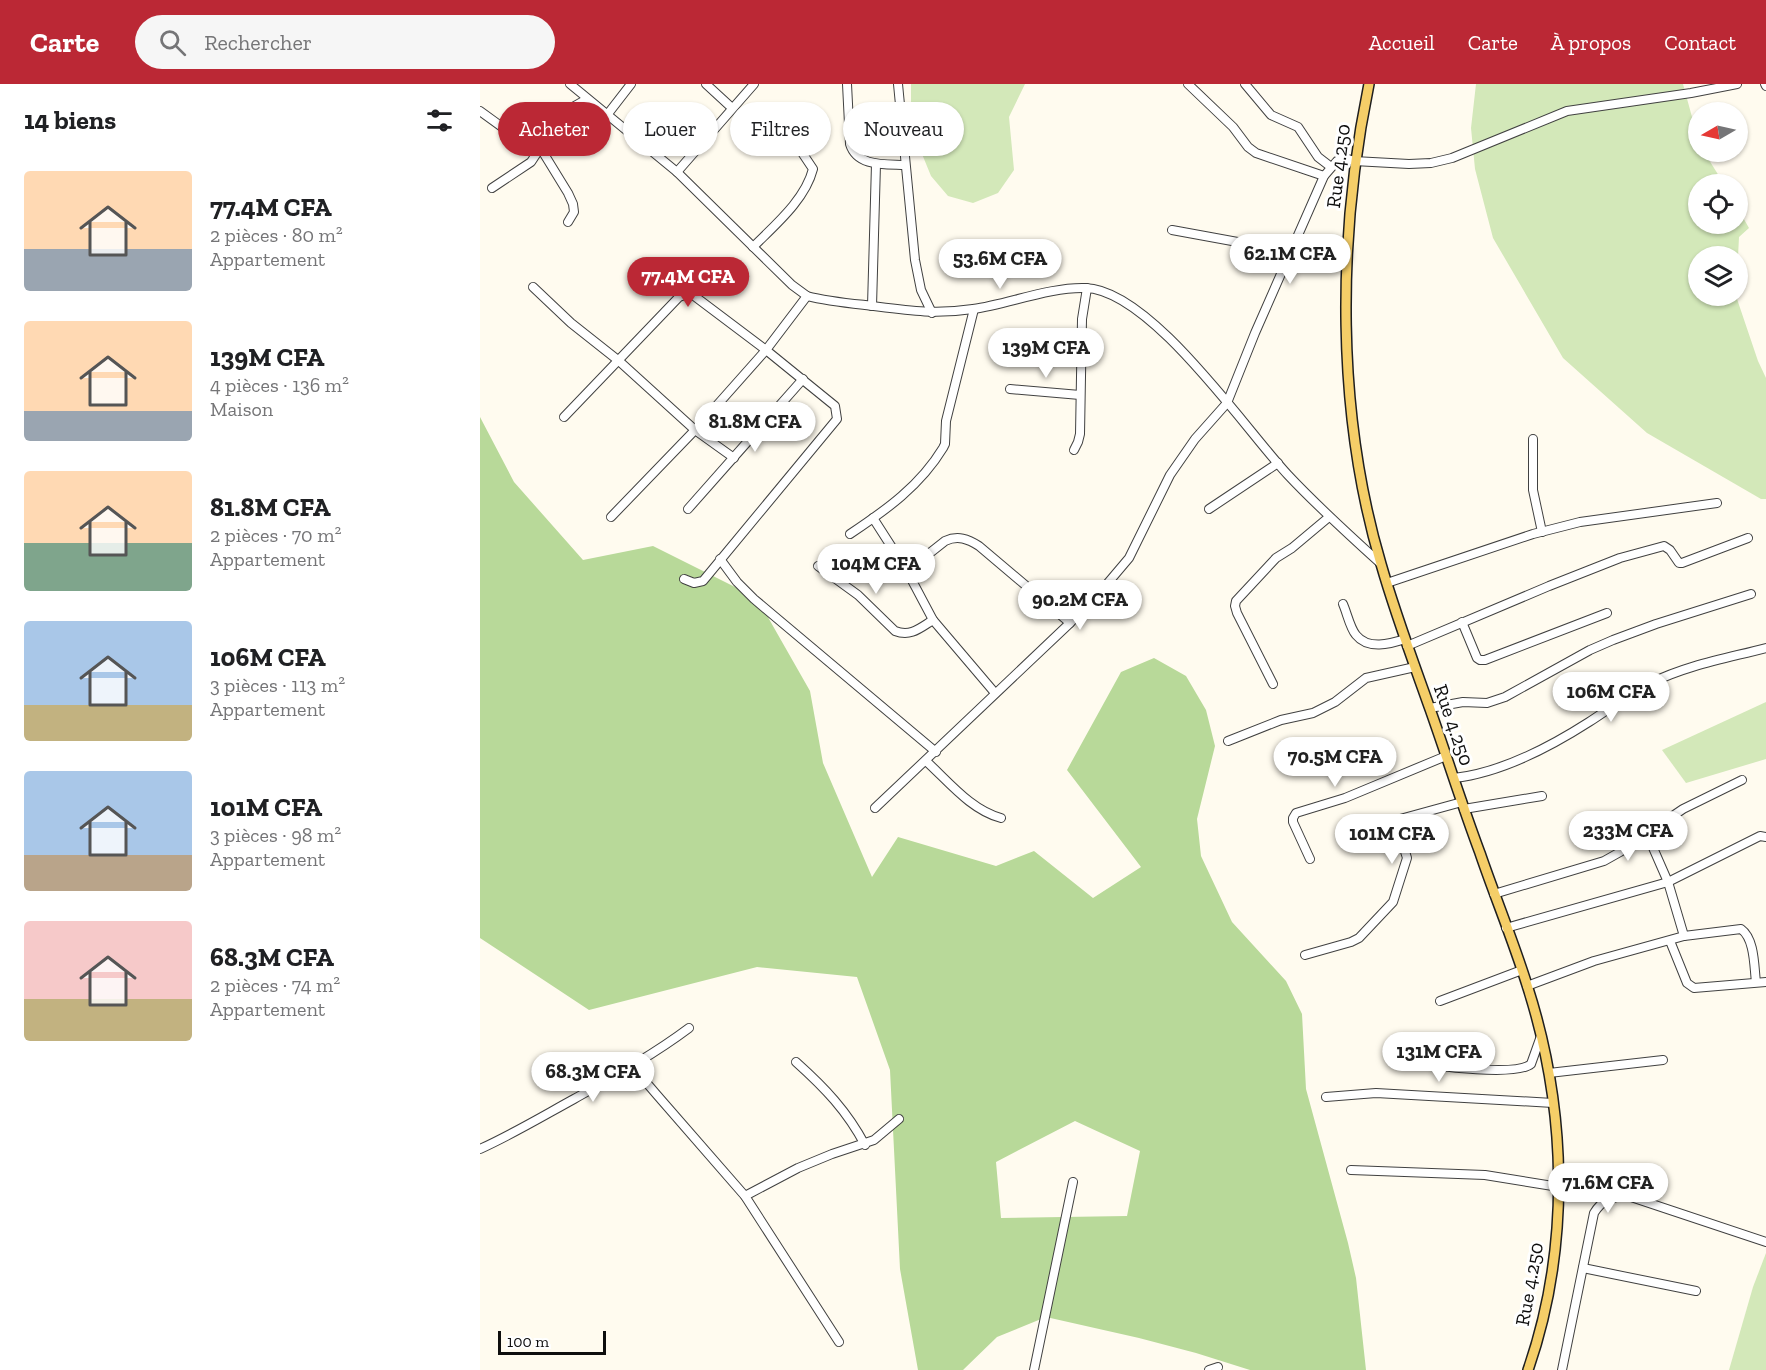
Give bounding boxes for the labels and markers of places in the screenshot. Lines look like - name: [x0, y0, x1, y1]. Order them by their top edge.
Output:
- pin: 62.1M CFA: [1221, 234, 1359, 285]
- pin: 53.6M CFA: [931, 239, 1069, 290]
- pin: 77.4M CFA: [619, 257, 757, 308]
- pin: 139M CFA: [984, 328, 1108, 379]
- pin: 81.8M CFA: [686, 402, 824, 453]
- pin: 104M CFA: [814, 544, 938, 595]
- pin: 90.2M CFA: [1011, 580, 1149, 631]
- pin: 106M CFA: [1549, 672, 1673, 723]
- pin: 70.5M CFA: [1266, 737, 1404, 788]
- pin: 233M CFA: [1566, 811, 1690, 862]
- pin: 101M CFA: [1330, 814, 1454, 865]
- pin: 131M CFA: [1377, 1032, 1501, 1083]
- pin: 68.3M CFA: [524, 1052, 662, 1103]
- pin: 71.6M CFA: [1539, 1163, 1677, 1214]

